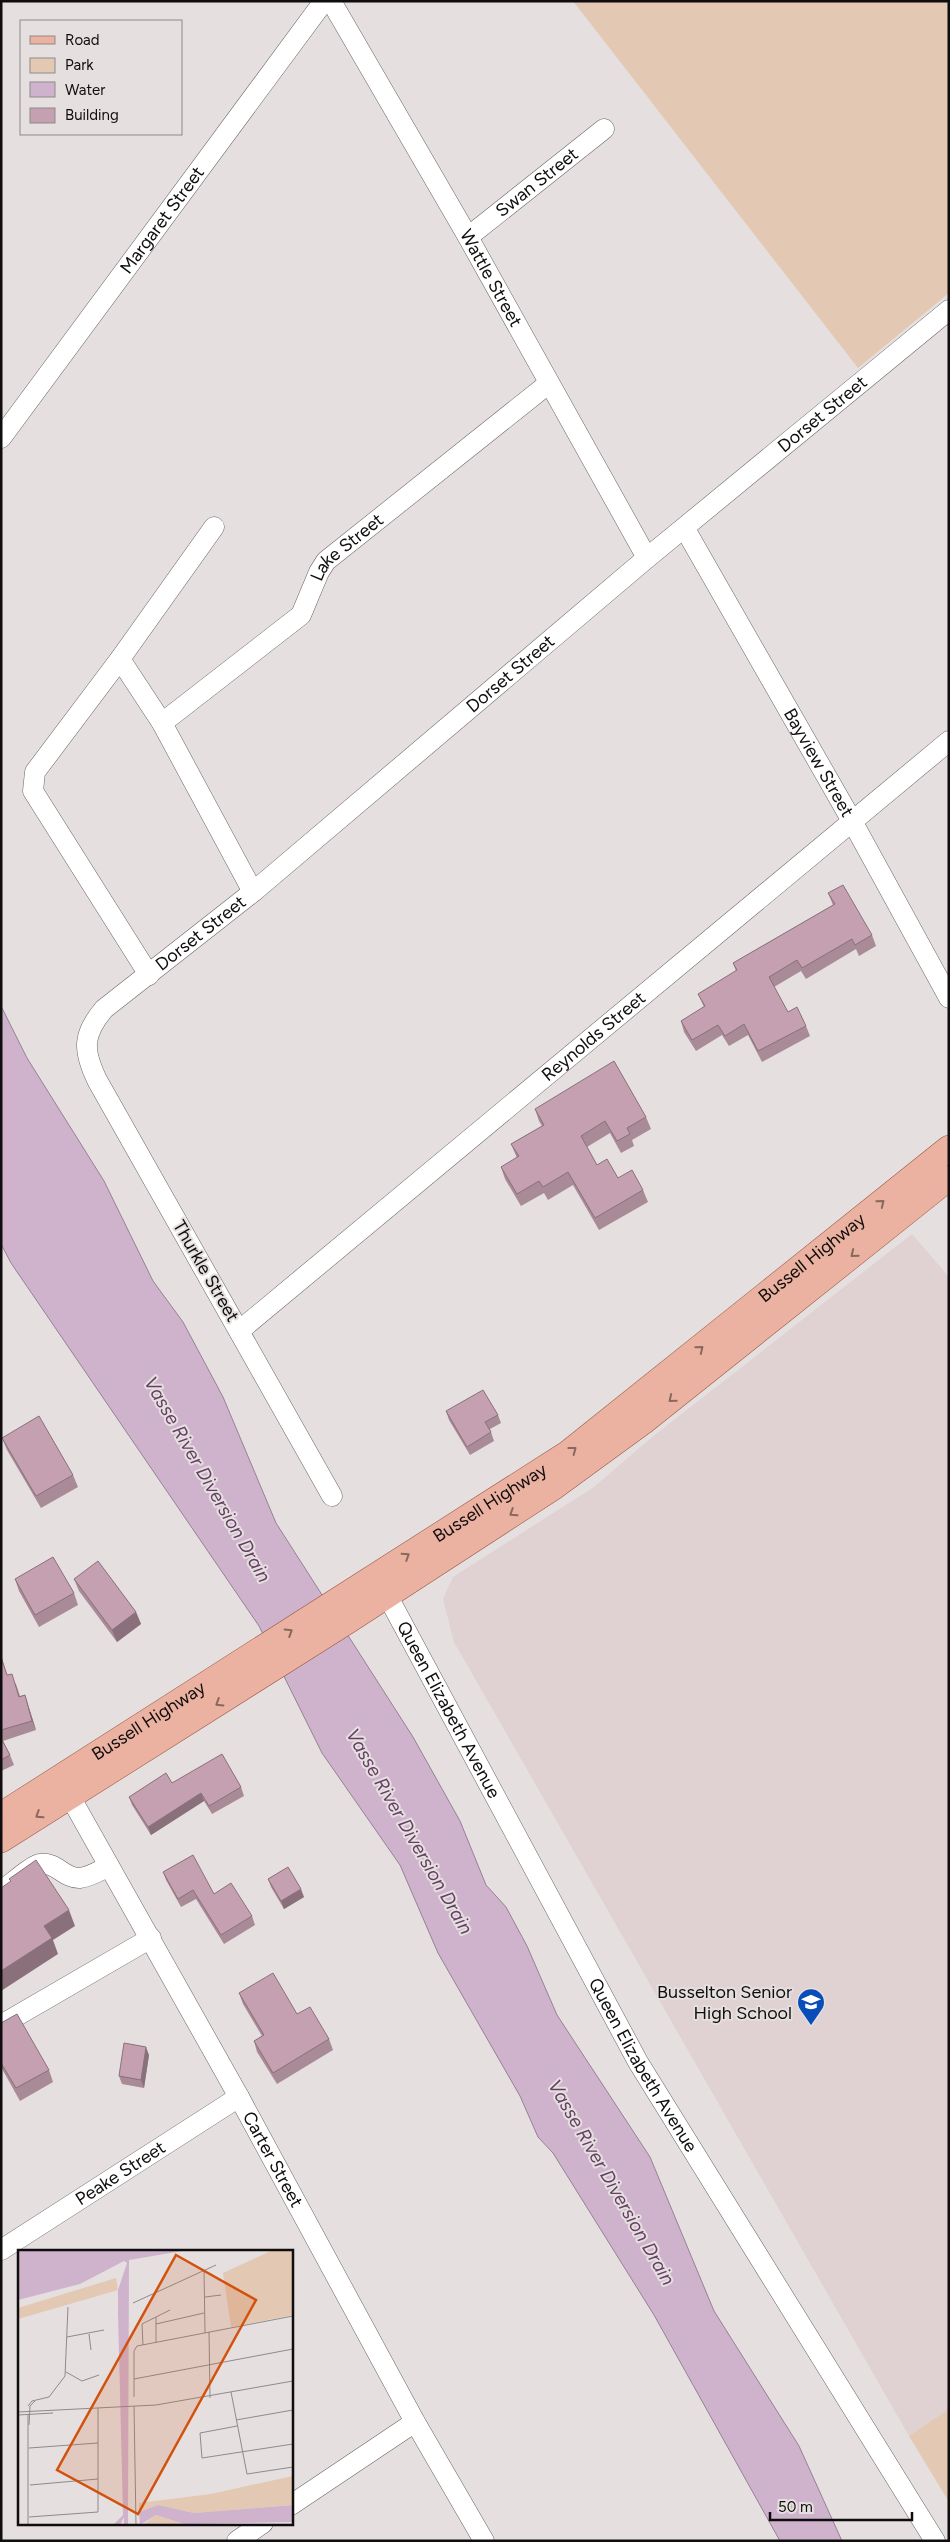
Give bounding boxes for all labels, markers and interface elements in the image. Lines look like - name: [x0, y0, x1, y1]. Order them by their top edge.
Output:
- legend: [20, 20, 182, 135]
- text: Road: [65, 31, 100, 49]
- text: Park: [65, 56, 94, 74]
- text: Water: [65, 81, 105, 99]
- text: Building: [65, 106, 119, 124]
- street label: Swan Street: [491, 143, 583, 222]
- street label: Margaret Street: [115, 162, 209, 278]
- street label: Wattle Street: [455, 226, 527, 331]
- street label: Dorset Street: [773, 371, 872, 457]
- street label: Lake Street: [306, 508, 388, 584]
- street label: Dorset Street: [462, 630, 559, 717]
- street label: Bayview Street: [779, 704, 858, 821]
- street label: Dorset Street: [151, 891, 250, 975]
- street label: Reynolds Street: [537, 987, 650, 1086]
- one-way arrow: [875, 1200, 884, 1208]
- street label: Bussell Highway: [754, 1208, 870, 1307]
- street label: Thurkle Street: [168, 1216, 244, 1326]
- one-way arrow: [851, 1249, 860, 1257]
- one-way arrow: [694, 1346, 703, 1354]
- water label: Vasse River Diversion Drain: [139, 1372, 276, 1586]
- one-way arrow: [669, 1394, 678, 1402]
- one-way arrow: [567, 1447, 576, 1455]
- street label: Bussell Highway: [429, 1458, 551, 1547]
- one-way arrow: [509, 1507, 519, 1516]
- one-way arrow: [401, 1552, 410, 1562]
- street label: Queen Elizabeth Avenue: [392, 1617, 505, 1802]
- one-way arrow: [284, 1628, 293, 1638]
- street label: Bussell Highway: [88, 1676, 210, 1765]
- one-way arrow: [215, 1696, 224, 1706]
- water label: Vasse River Diversion Drain: [341, 1724, 478, 1938]
- one-way arrow: [36, 1809, 45, 1819]
- street label: Queen Elizabeth Avenue: [584, 1974, 702, 2156]
- place label: Busselton Senior High School: [657, 1981, 792, 2024]
- school or university icon: Busselton Senior High School: [796, 1987, 826, 2026]
- water label: Vasse River Diversion Drain: [543, 2075, 680, 2289]
- street label: Carter Street: [238, 2108, 308, 2211]
- street label: Peake Street: [71, 2136, 170, 2210]
- inset map: [18, 2250, 292, 2524]
- scale bar: [770, 2490, 912, 2522]
- text: 50 m: [778, 2498, 813, 2516]

